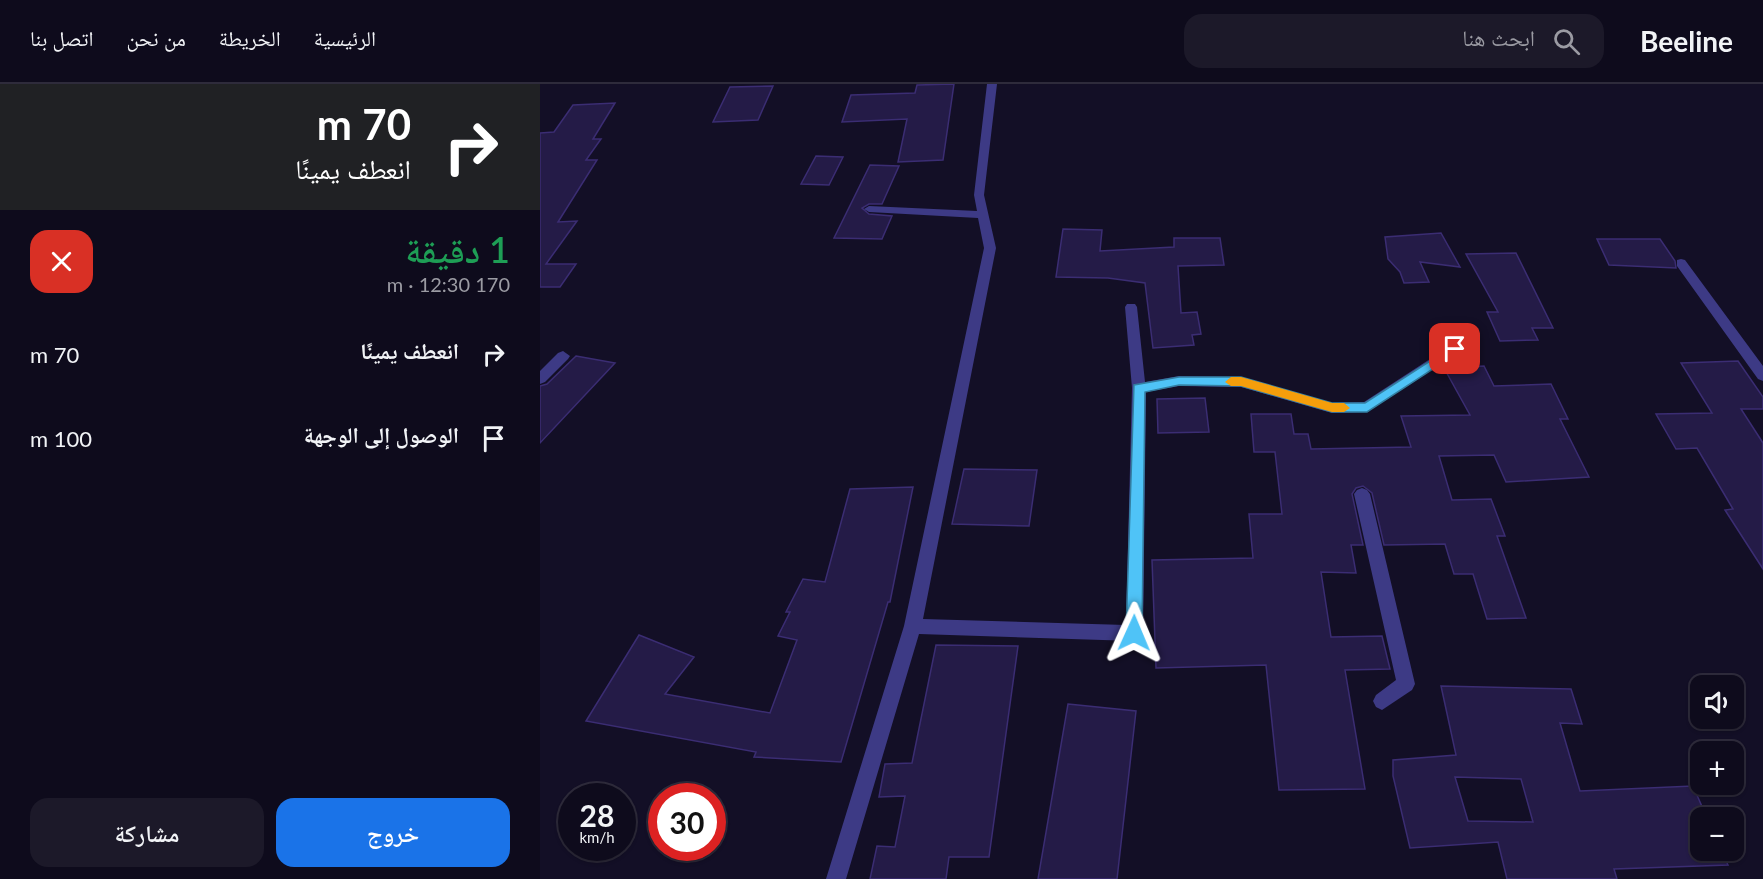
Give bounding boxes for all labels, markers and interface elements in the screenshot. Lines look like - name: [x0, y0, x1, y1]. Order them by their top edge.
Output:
- search box: [1184, 14, 1604, 68]
- text: ابحث هنا: [1462, 24, 1535, 51]
- text: Beeline: [1640, 24, 1733, 58]
- text: اتصل بنا: [30, 25, 94, 50]
- text: من نحن: [127, 25, 186, 50]
- text: الخريطة: [219, 25, 281, 50]
- text: الرئيسية: [314, 25, 376, 50]
- icon: search: [1550, 25, 1583, 58]
- text: 70 m: [317, 99, 411, 149]
- icon: right: [432, 108, 510, 186]
- text: انعطف يمينًا: [295, 152, 411, 185]
- text: 1 دقيقة: [405, 227, 510, 271]
- button: close: [30, 230, 93, 293]
- text: 170 m · 12:30: [387, 272, 510, 296]
- pin: [1429, 323, 1480, 374]
- icon: arrive: [1438, 332, 1471, 365]
- text: انعطف يمينًا: [360, 337, 459, 364]
- icon: right: [477, 338, 510, 371]
- text: 70 m: [30, 341, 79, 368]
- text: الوصول إلى الوجهة: [304, 421, 459, 448]
- icon: arrive: [477, 422, 510, 455]
- text: 100 m: [30, 425, 92, 452]
- position arrow: [1102, 601, 1166, 665]
- map controls: [1690, 675, 1744, 861]
- button: sound: [1690, 675, 1744, 729]
- button: +: [1690, 741, 1744, 795]
- speed limit sign: 30: [648, 783, 726, 861]
- text: 28: [580, 797, 614, 833]
- button: مشاركة: [30, 798, 264, 867]
- button: خروج: [276, 798, 510, 867]
- button: −: [1690, 807, 1744, 861]
- text: km/h: [579, 828, 615, 846]

